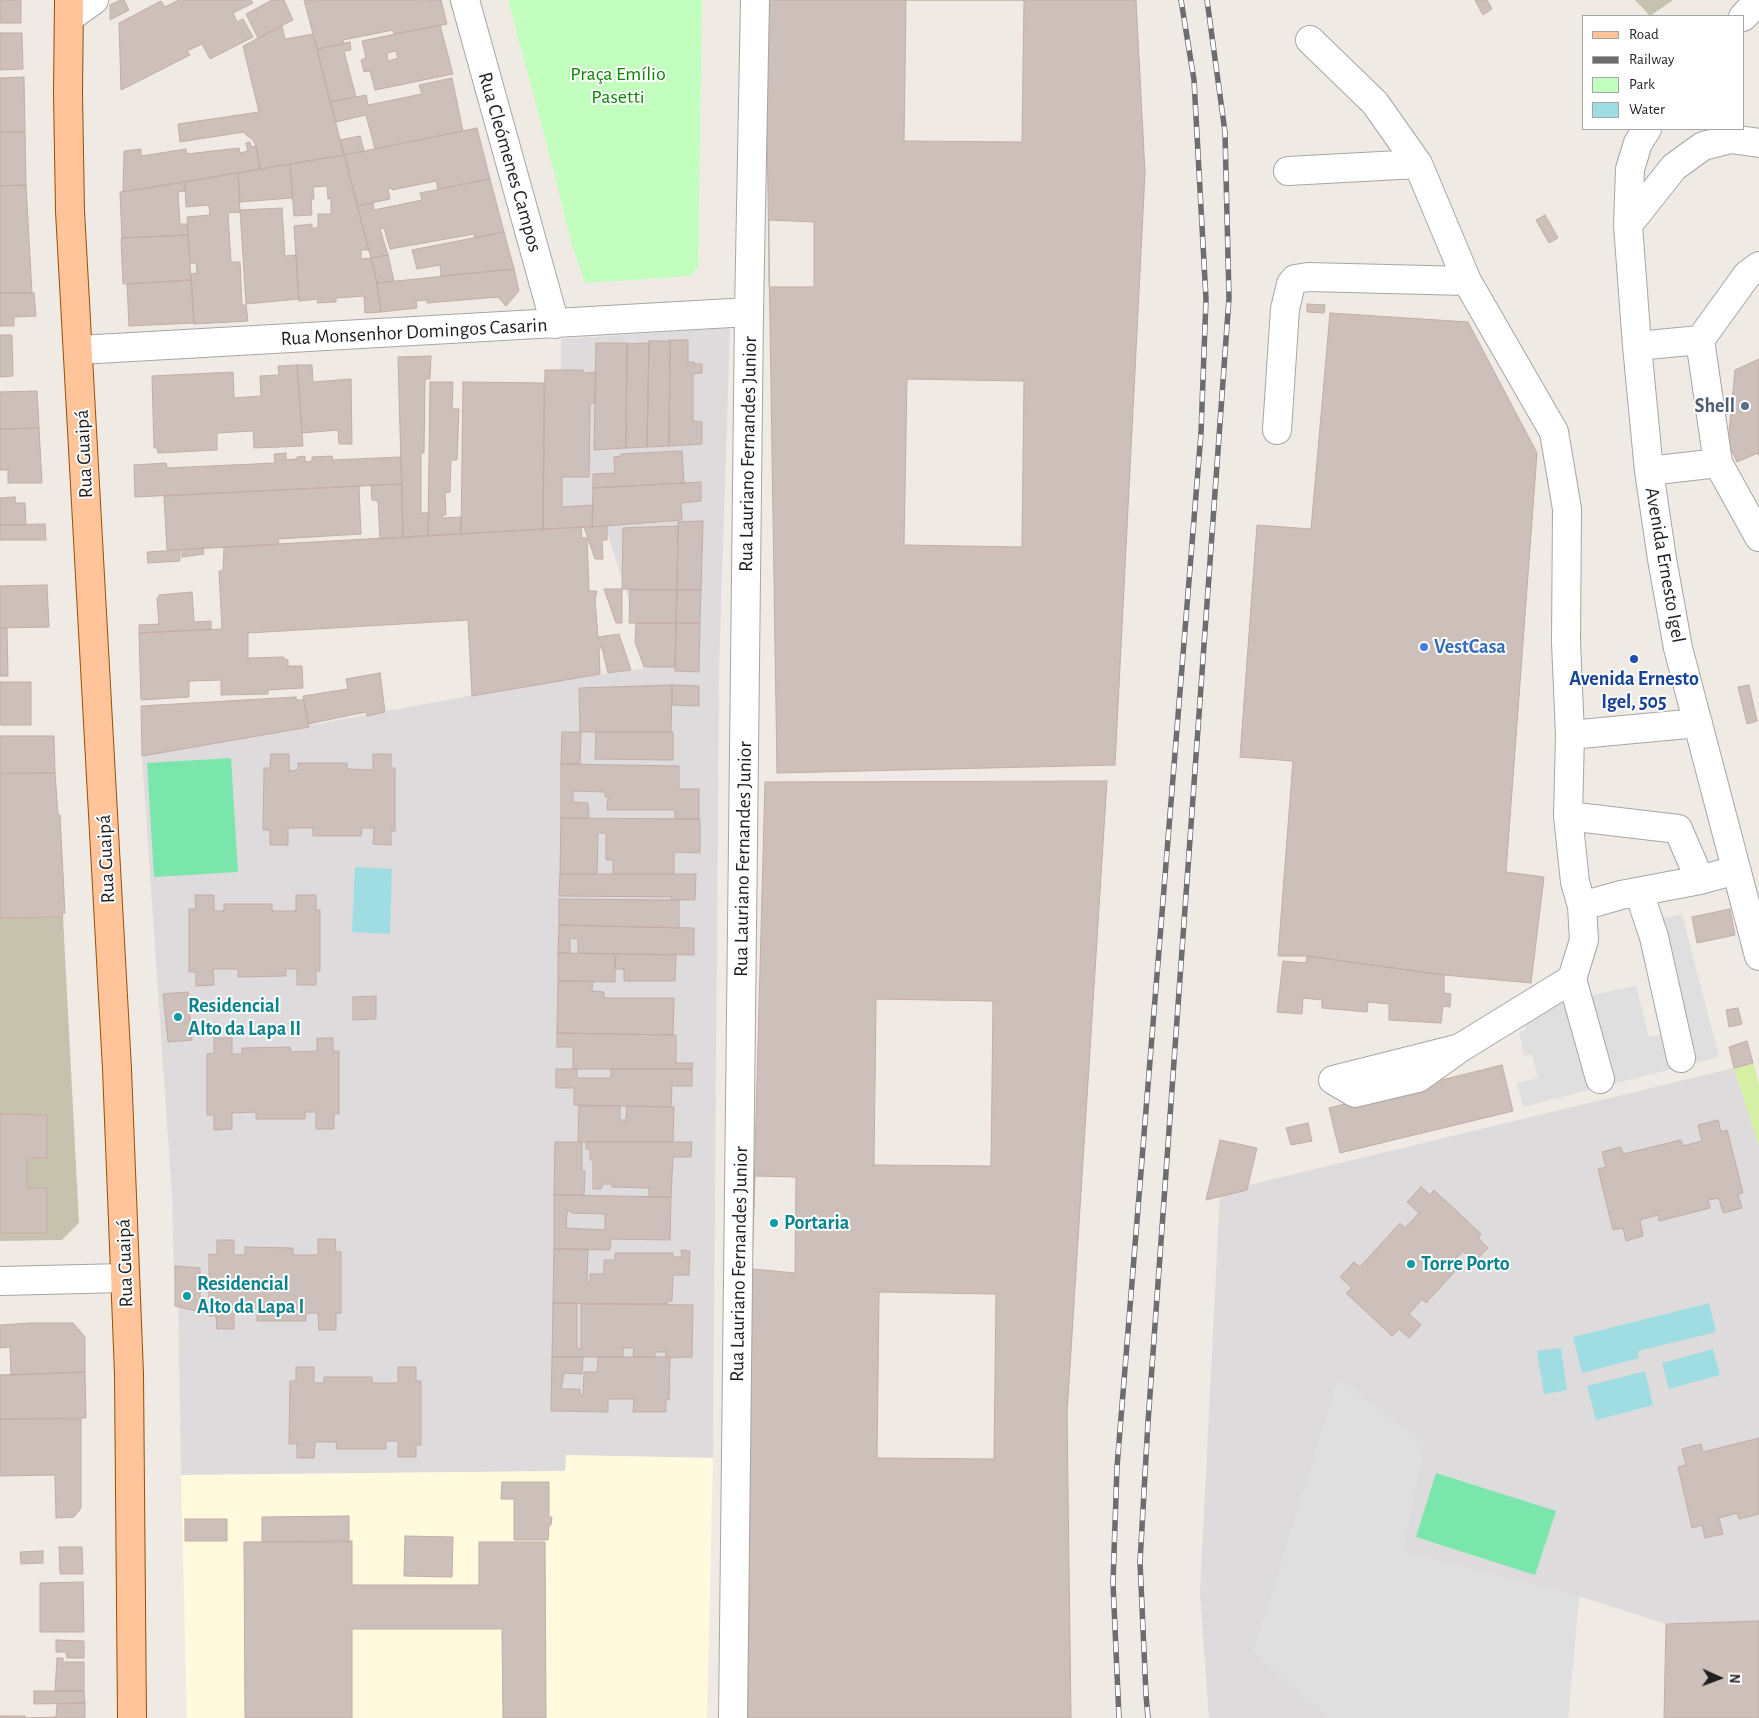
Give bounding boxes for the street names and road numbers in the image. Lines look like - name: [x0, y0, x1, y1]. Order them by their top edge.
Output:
- street label: Rua Cleómenes Campos: [473, 69, 547, 255]
- street label: Rua Monsenhor Domingos Casarin: [280, 313, 548, 351]
- street label: Rua Lauriano Fernandes Junior: [734, 336, 762, 572]
- street label: Rua Guaipá: [70, 409, 98, 499]
- street label: Avenida Ernesto Igel: [1640, 485, 1690, 645]
- street label: Rua Lauriano Fernandes Junior: [729, 741, 757, 977]
- street label: Rua Guaipá: [92, 814, 120, 904]
- street label: Rua Lauriano Fernandes Junior: [725, 1146, 753, 1382]
- street label: Rua Guaipá: [111, 1218, 139, 1308]

